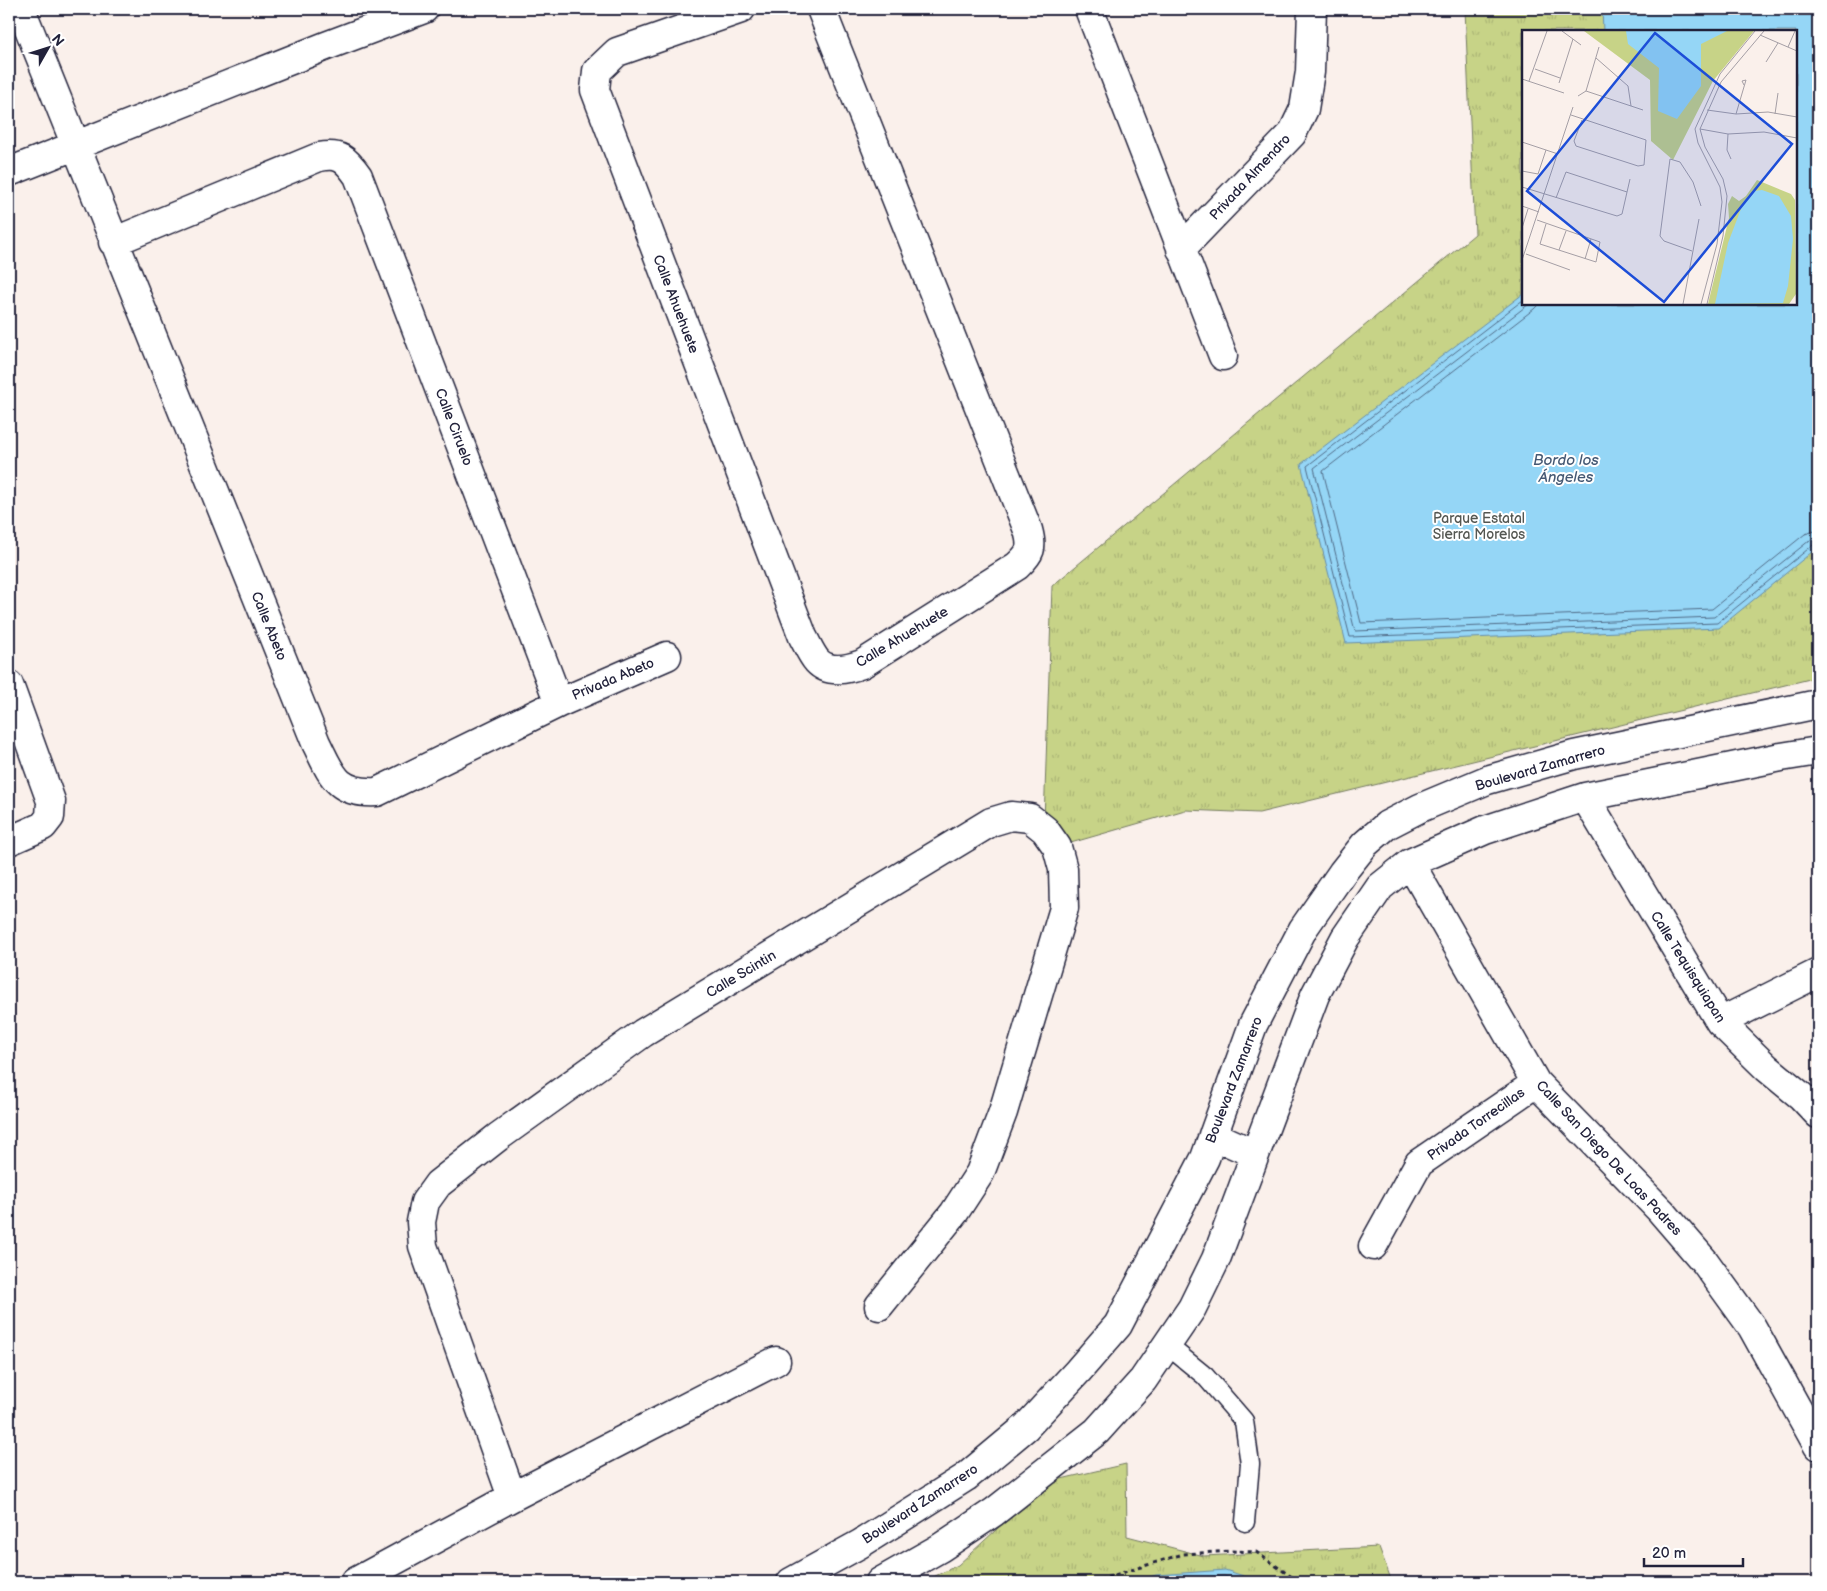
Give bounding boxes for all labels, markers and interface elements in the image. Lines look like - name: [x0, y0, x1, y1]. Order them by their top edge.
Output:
- north arrow: [22, 22, 72, 72]
- inset map: [1522, 30, 1797, 305]
- text: N: [48, 31, 68, 50]
- street label: Privada Almendro: [1206, 131, 1294, 223]
- street label: Calle Ahuehuete: [649, 252, 703, 356]
- street label: Calle Ciruelo: [431, 386, 477, 468]
- water label: Bordo los Ángeles: [1533, 451, 1599, 487]
- park label: Parque Estatal Sierra Morelos: [1433, 510, 1525, 543]
- street label: Calle Abeto: [248, 589, 291, 663]
- street label: Calle Ahuehuete: [853, 603, 951, 671]
- street label: Privada Abeto: [569, 654, 657, 704]
- street label: Boulevard Zamarrero: [1473, 741, 1607, 795]
- street label: Calle Tequisquiapan: [1647, 908, 1729, 1026]
- street label: Calle Scintin: [703, 946, 779, 1001]
- street label: Boulevard Zamarrero: [1202, 1014, 1266, 1146]
- street label: Calle San Diego De Loas Padres: [1533, 1077, 1686, 1239]
- street label: Privada Torrecillas: [1424, 1084, 1528, 1164]
- street label: Boulevard Zamarrero: [859, 1460, 981, 1548]
- scale bar: [1644, 1536, 1743, 1568]
- text: 20 m: [1652, 1544, 1686, 1563]

